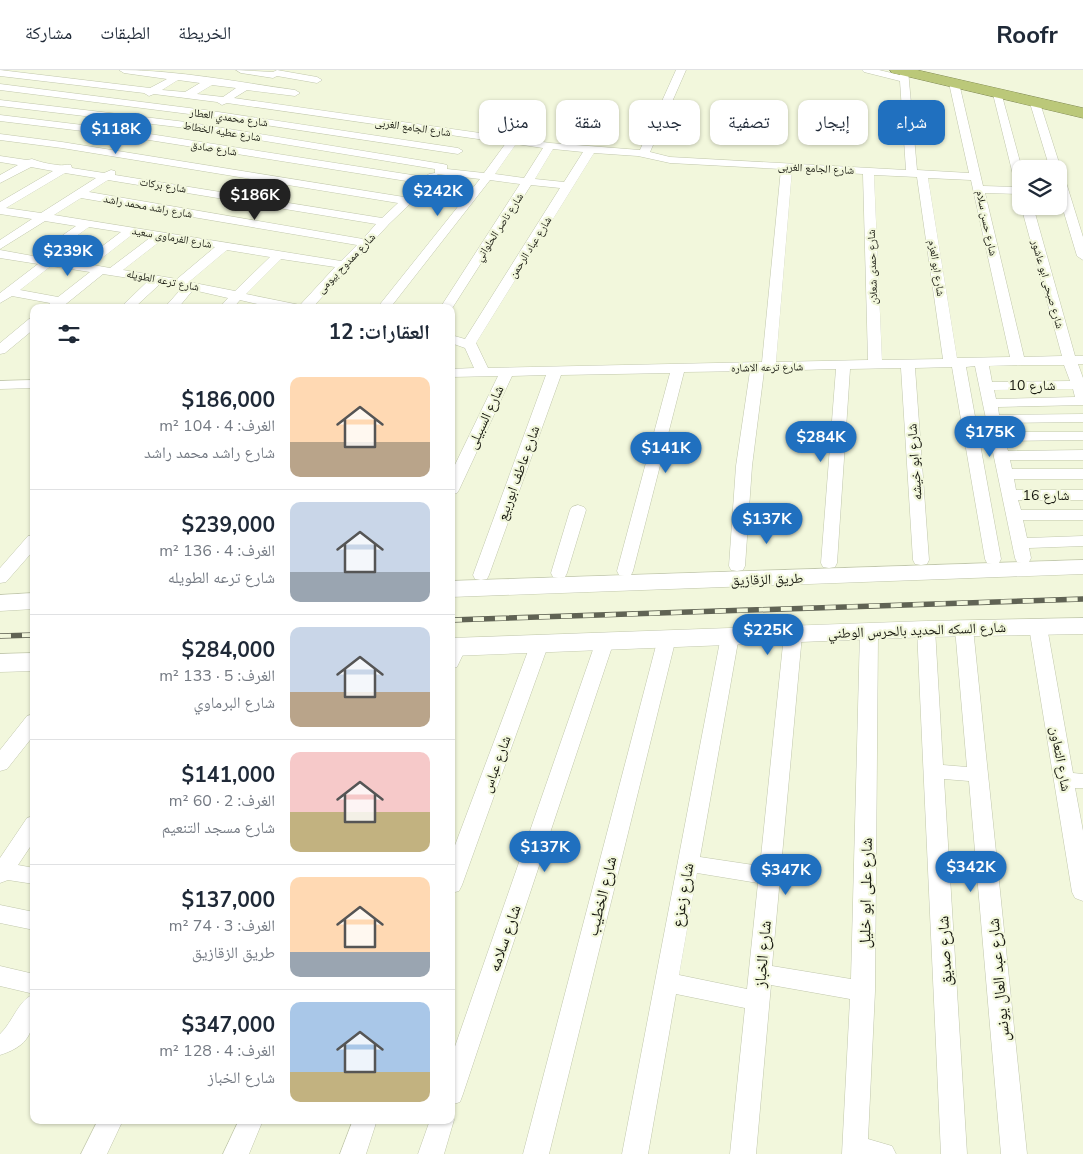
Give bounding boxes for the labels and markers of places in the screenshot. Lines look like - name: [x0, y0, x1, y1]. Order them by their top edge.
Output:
- pin: $118K: [81, 112, 151, 155]
- pin: $242K: [403, 174, 473, 217]
- pin: $186K: [220, 178, 290, 221]
- pin: $239K: [33, 234, 103, 277]
- pin: $175K: [955, 416, 1025, 458]
- pin: $284K: [786, 420, 856, 463]
- pin: $141K: [631, 432, 701, 474]
- pin: $137K: [732, 502, 802, 545]
- pin: $225K: [733, 614, 803, 656]
- pin: $137K: [510, 830, 580, 873]
- pin: $342K: [936, 850, 1006, 893]
- pin: $347K: [751, 854, 821, 896]

